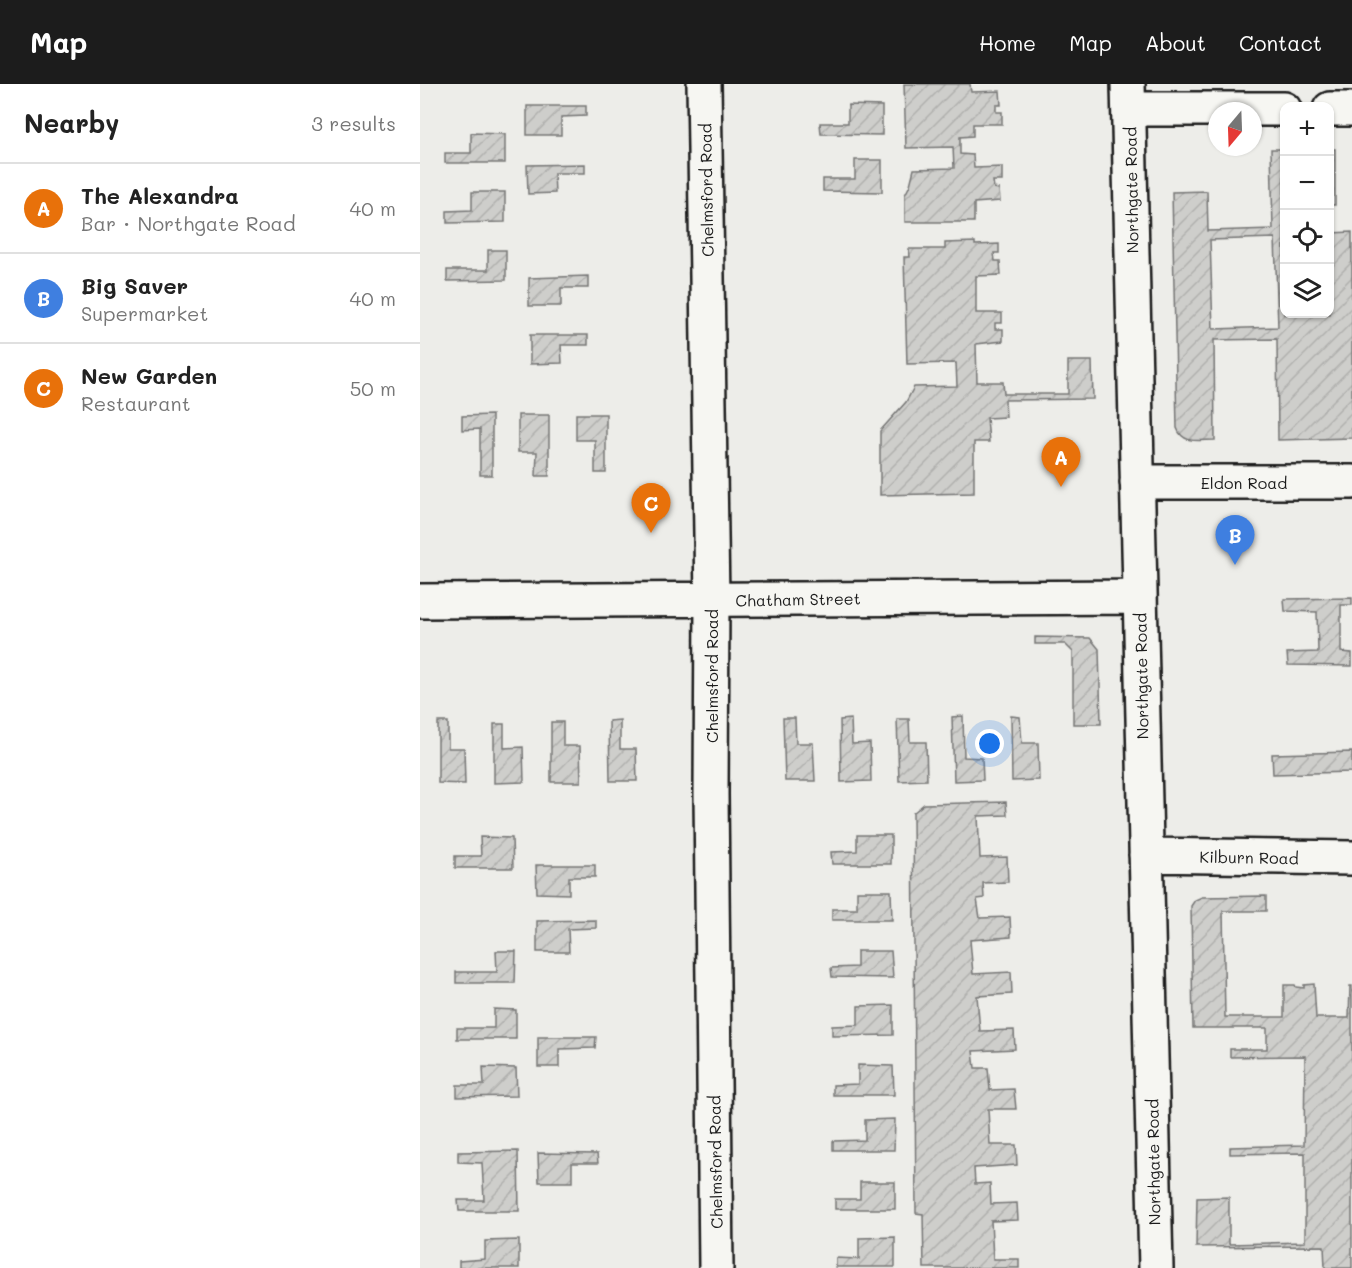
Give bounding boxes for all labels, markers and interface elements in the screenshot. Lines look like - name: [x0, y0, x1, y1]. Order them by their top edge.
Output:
- text: Map: [30, 24, 87, 60]
- text: Home: [979, 29, 1036, 56]
- text: Map: [1069, 29, 1112, 56]
- text: About: [1145, 29, 1206, 56]
- text: Contact: [1239, 29, 1322, 56]
- north arrow: [1208, 102, 1262, 156]
- map controls: [1280, 102, 1334, 318]
- button: +: [1280, 102, 1334, 156]
- text: Nearby: [24, 106, 119, 140]
- text: 3 results: [311, 110, 396, 136]
- street label: Chelmsford Road: [694, 123, 718, 257]
- street label: Northgate Road: [1119, 127, 1143, 253]
- button: −: [1280, 156, 1334, 210]
- text: The Alexandra: [81, 181, 239, 210]
- text: A: [37, 195, 50, 221]
- text: 40 m: [350, 195, 396, 221]
- text: Bar · Northgate Road: [81, 210, 296, 236]
- button: locate: [1280, 210, 1334, 264]
- button: layers: [1280, 264, 1334, 318]
- text: Big Saver: [81, 271, 188, 300]
- text: B: [37, 285, 50, 311]
- text: 40 m: [350, 285, 396, 311]
- text: Supermarket: [81, 300, 208, 326]
- text: New Garden: [81, 361, 217, 390]
- text: C: [36, 375, 51, 401]
- text: 50 m: [350, 375, 396, 401]
- text: Restaurant: [81, 390, 191, 416]
- pin: A: [1042, 438, 1080, 487]
- street label: Eldon Road: [1201, 472, 1287, 493]
- pin: C: [632, 484, 670, 533]
- pin: B: [1216, 516, 1254, 565]
- street label: Chatham Street: [735, 587, 861, 611]
- street label: Chelmsford Road: [701, 609, 722, 743]
- street label: Northgate Road: [1129, 613, 1153, 739]
- your location: [975, 729, 1004, 758]
- street label: Kilburn Road: [1199, 846, 1299, 868]
- street label: Chelmsford Road: [703, 1095, 727, 1229]
- street label: Northgate Road: [1141, 1099, 1165, 1225]

